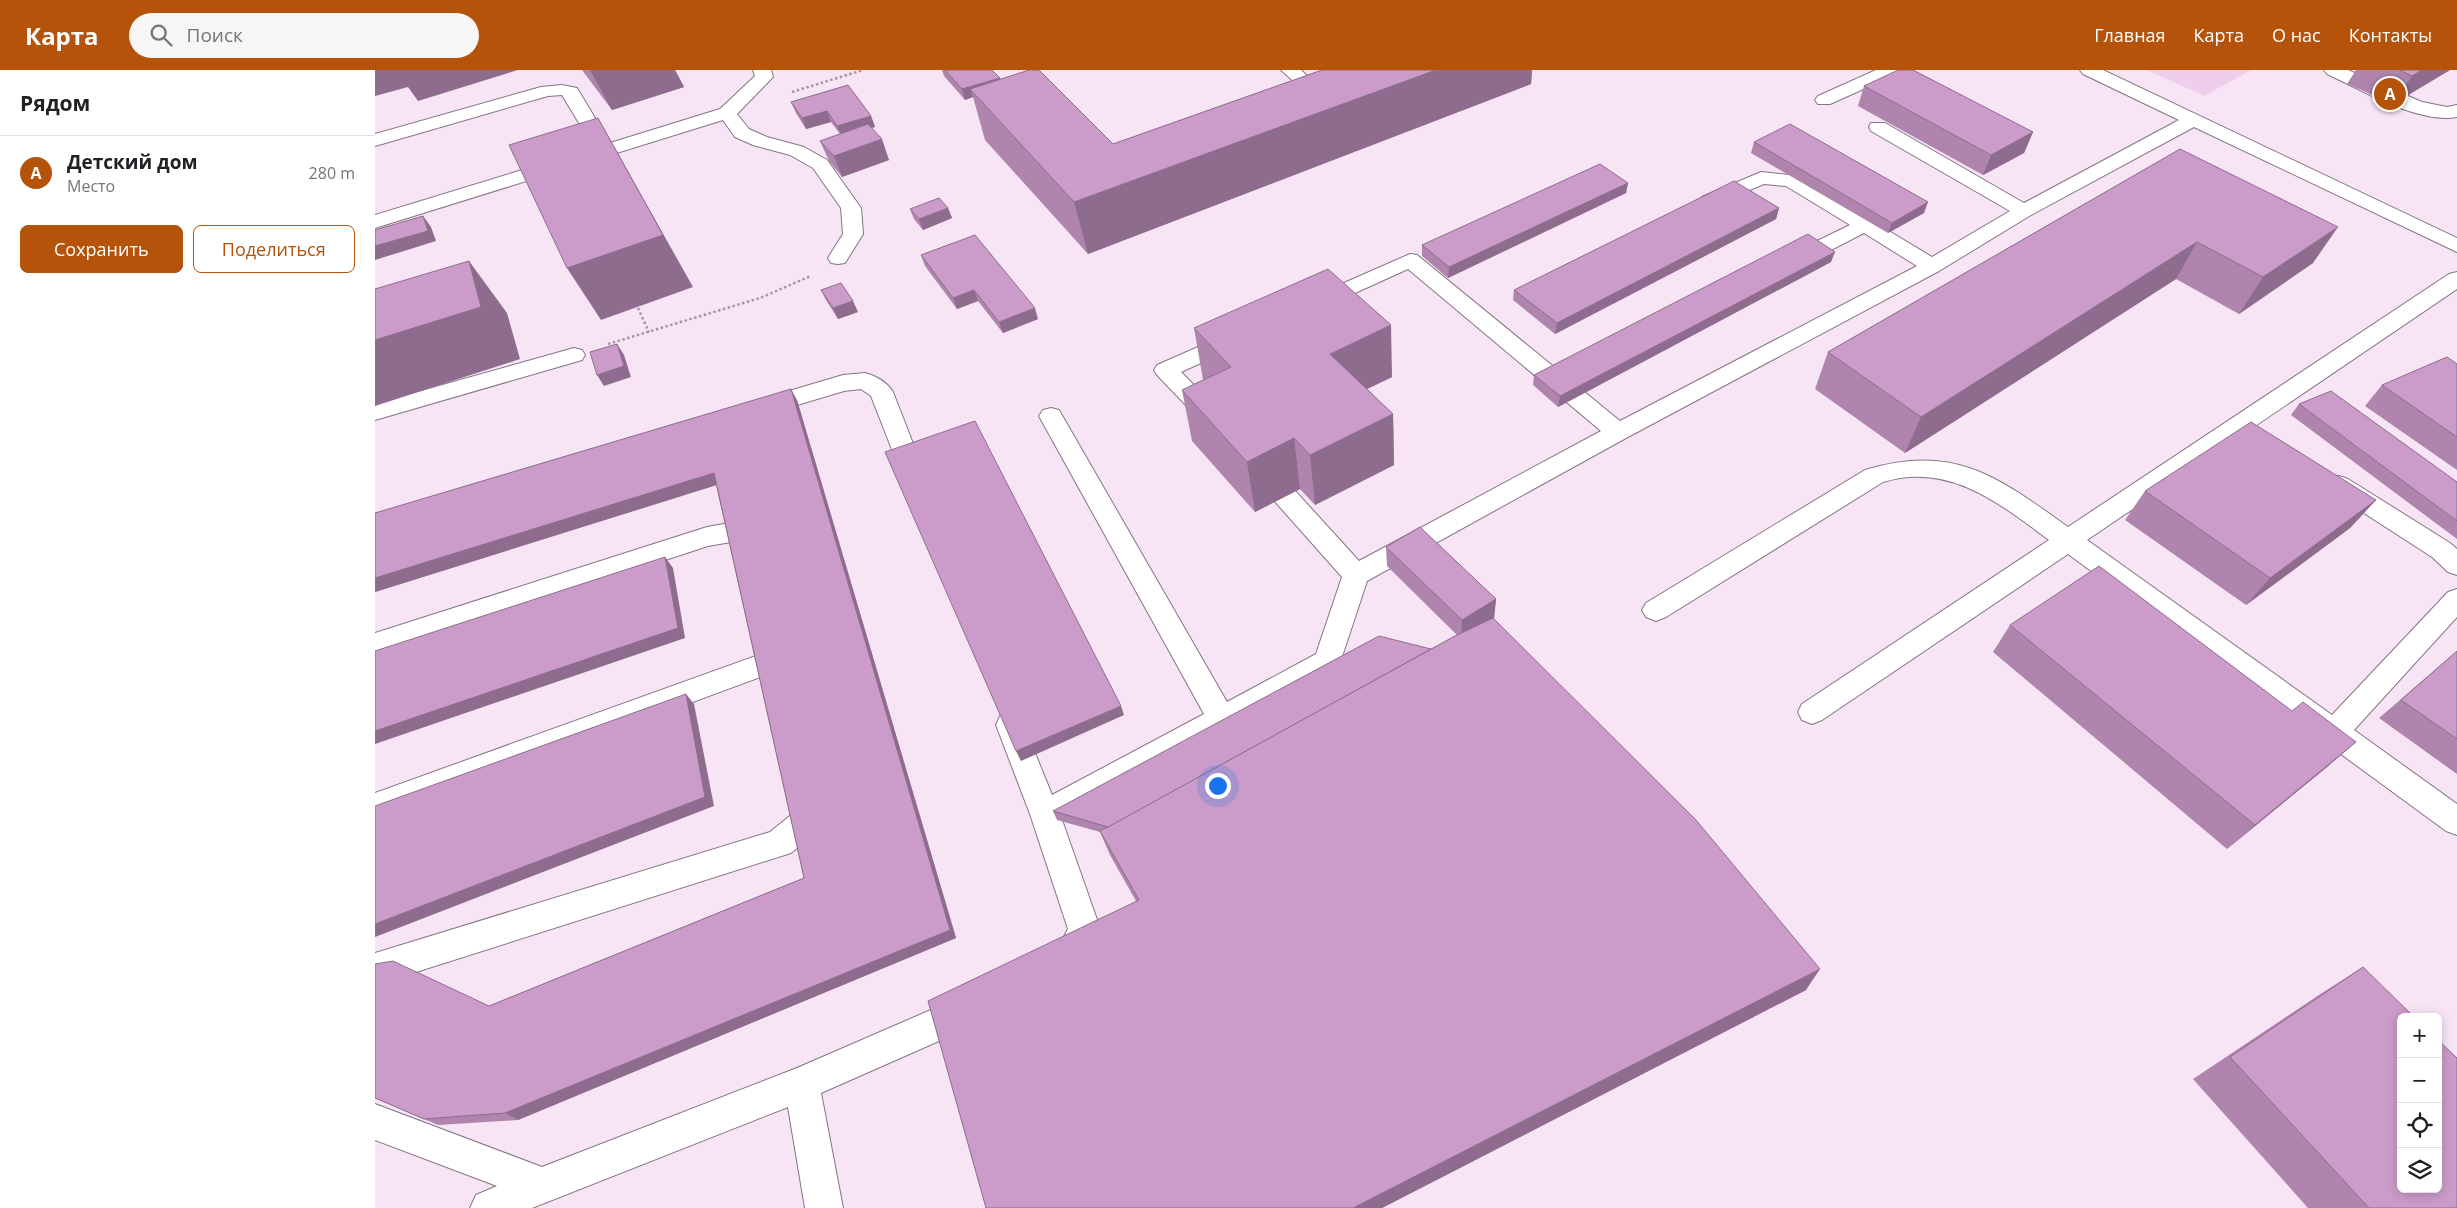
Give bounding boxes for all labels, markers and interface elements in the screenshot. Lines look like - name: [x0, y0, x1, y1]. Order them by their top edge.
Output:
- search box: [129, 13, 479, 58]
- text: Карта: [25, 19, 99, 52]
- icon: search: [147, 21, 175, 49]
- text: Поиск: [187, 22, 243, 48]
- text: Главная: [2094, 23, 2166, 47]
- text: Карта: [2194, 23, 2244, 47]
- text: О нас: [2272, 23, 2321, 47]
- text: Контакты: [2349, 23, 2432, 47]
- pin: A: [2374, 75, 2406, 113]
- text: Рядом: [20, 89, 90, 117]
- text: Детский дом: [67, 149, 198, 175]
- text: A: [30, 162, 42, 184]
- text: 280 m: [309, 162, 355, 184]
- text: Место: [67, 175, 115, 197]
- button: Сохранить: [20, 225, 183, 273]
- button: Поделиться: [193, 225, 355, 273]
- your location: [1205, 773, 1231, 799]
- map controls: [2397, 1013, 2442, 1193]
- button: +: [2397, 1013, 2442, 1058]
- button: −: [2397, 1058, 2442, 1103]
- button: locate: [2397, 1103, 2442, 1148]
- button: layers: [2397, 1148, 2442, 1193]

